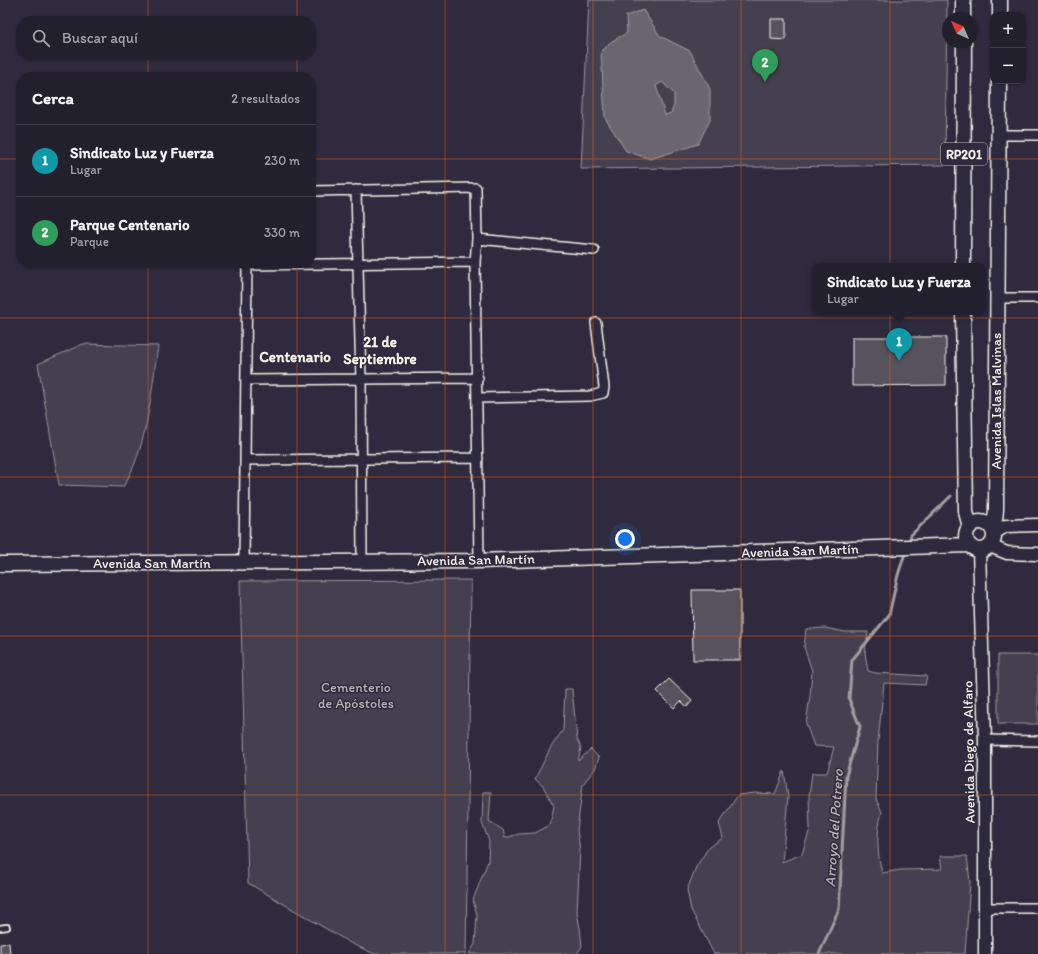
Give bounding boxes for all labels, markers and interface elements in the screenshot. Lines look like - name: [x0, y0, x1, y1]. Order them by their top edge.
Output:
- north arrow: [942, 12, 978, 48]
- map controls: [990, 12, 1026, 84]
- button: +: [990, 12, 1026, 48]
- search box: [16, 16, 316, 60]
- icon: search: [30, 27, 52, 49]
- text: Buscar aquí: [62, 29, 138, 47]
- button: −: [990, 48, 1026, 84]
- pin: 2: [752, 49, 778, 82]
- text: Cerca: [32, 88, 74, 108]
- text: 2 resultados: [231, 91, 300, 106]
- road number: RP201: [941, 143, 987, 165]
- text: Sindicato Luz y Fuerza: [70, 144, 214, 162]
- text: 1: [42, 153, 48, 168]
- text: 230 m: [264, 153, 300, 168]
- text: Lugar: [70, 162, 102, 177]
- text: Parque Centenario: [70, 216, 190, 234]
- text: 2: [42, 225, 48, 240]
- text: 330 m: [264, 225, 300, 240]
- text: Parque: [70, 234, 109, 249]
- popup: [812, 263, 986, 315]
- text: Sindicato Luz y Fuerza: [827, 273, 971, 291]
- text: Lugar: [827, 291, 859, 306]
- pin: 1: [886, 328, 912, 361]
- district label: 21 de Septiembre: [343, 333, 417, 369]
- street label: Avenida Islas Malvinas: [988, 333, 1005, 469]
- district label: Centenario: [259, 348, 331, 366]
- your location: [615, 529, 635, 549]
- street label: Avenida San Martín: [741, 540, 859, 562]
- street label: Avenida San Martín: [417, 550, 535, 570]
- street label: Avenida San Martín: [93, 555, 211, 572]
- park label: Cementerio de Apóstoles: [318, 679, 394, 712]
- street label: Avenida Diego de Alfaro: [959, 680, 979, 824]
- water label: Arroyo del Potrero: [821, 768, 847, 887]

